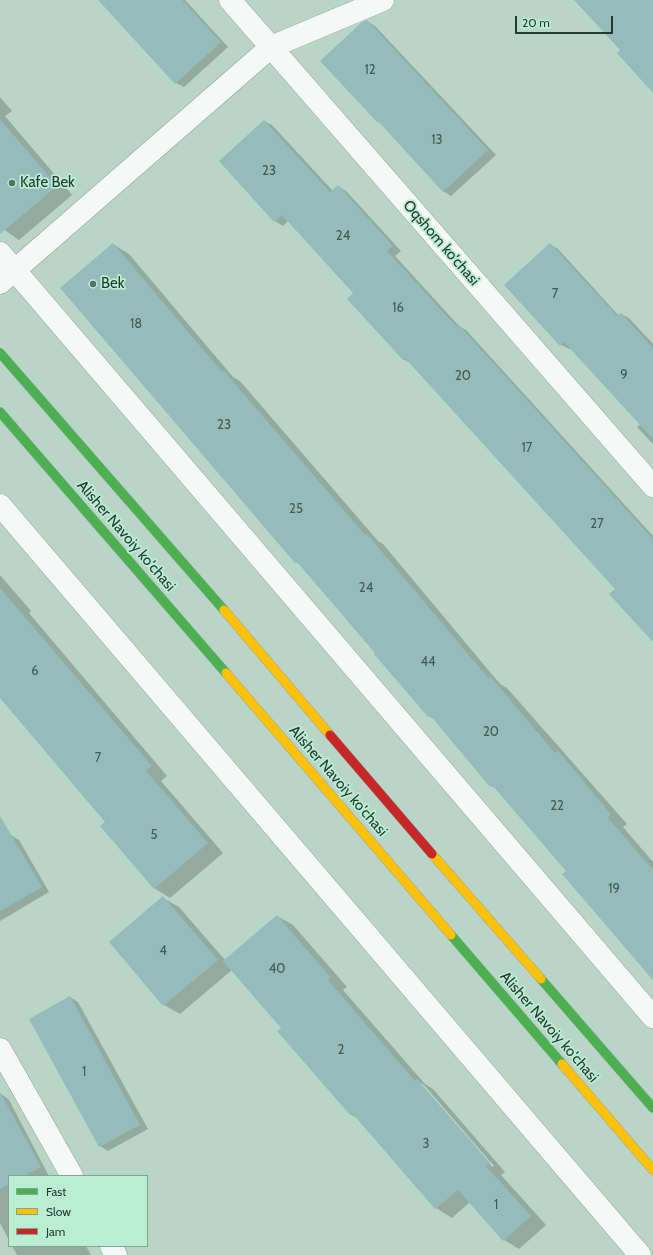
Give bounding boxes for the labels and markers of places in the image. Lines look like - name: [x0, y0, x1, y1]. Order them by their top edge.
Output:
- place label: Kafe Bek: [20, 174, 75, 192]
- marker: Kafe Bek: [7, 178, 17, 188]
- place label: Bek: [101, 275, 124, 293]
- marker: Bek: [88, 279, 98, 289]

